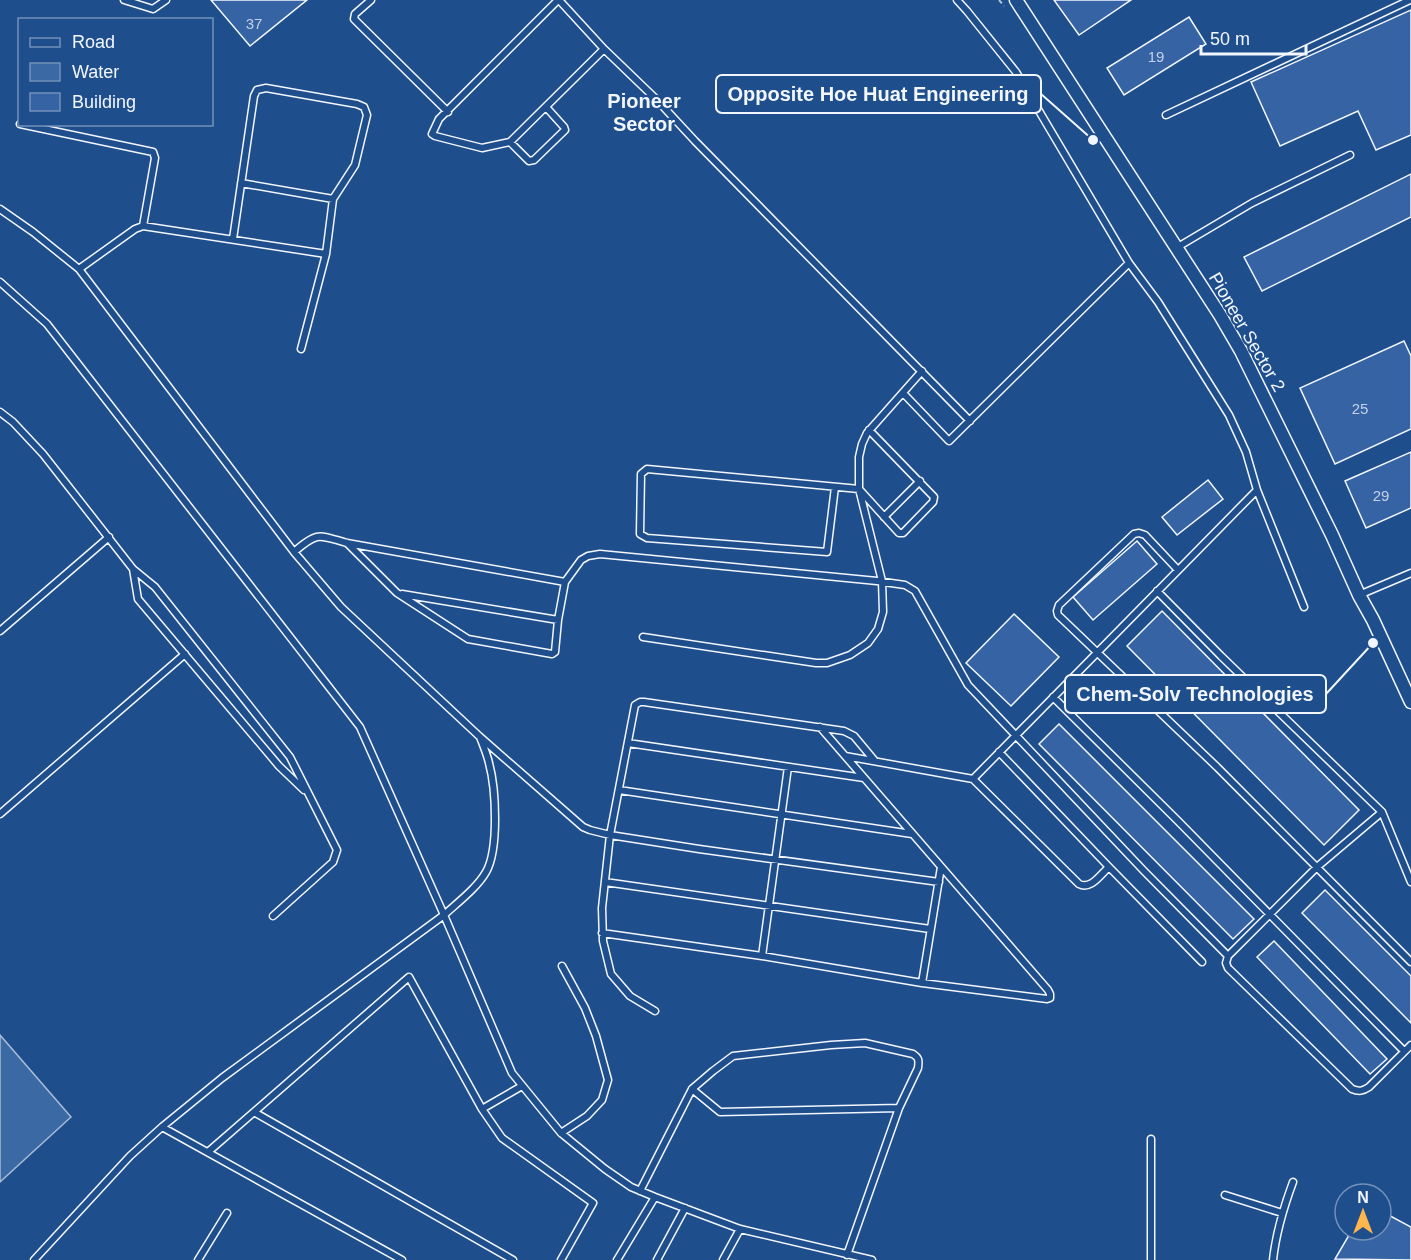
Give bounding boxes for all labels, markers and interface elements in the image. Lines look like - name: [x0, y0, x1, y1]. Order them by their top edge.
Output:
- house number: 37: [246, 15, 262, 32]
- legend: [18, 18, 213, 126]
- scale bar: [1201, 18, 1306, 56]
- text: 50 m: [1210, 29, 1250, 49]
- text: Road: [72, 32, 115, 52]
- house number: 19: [1148, 48, 1164, 65]
- text: Water: [72, 62, 119, 82]
- callout: Opposite Hoe Huat Engineering: [716, 75, 1041, 113]
- text: Opposite Hoe Huat Engineering: [727, 83, 1029, 105]
- district label: Pioneer Sector: [607, 90, 681, 135]
- text: Building: [72, 92, 136, 112]
- street label: Pioneer Sector 2: [1205, 269, 1289, 395]
- house number: 25: [1352, 400, 1368, 417]
- house number: 29: [1373, 487, 1389, 504]
- callout: Chem-Solv Technologies: [1065, 675, 1326, 713]
- text: Chem-Solv Technologies: [1076, 683, 1314, 705]
- north arrow: [1333, 1182, 1393, 1242]
- text: N: [1357, 1189, 1369, 1206]

